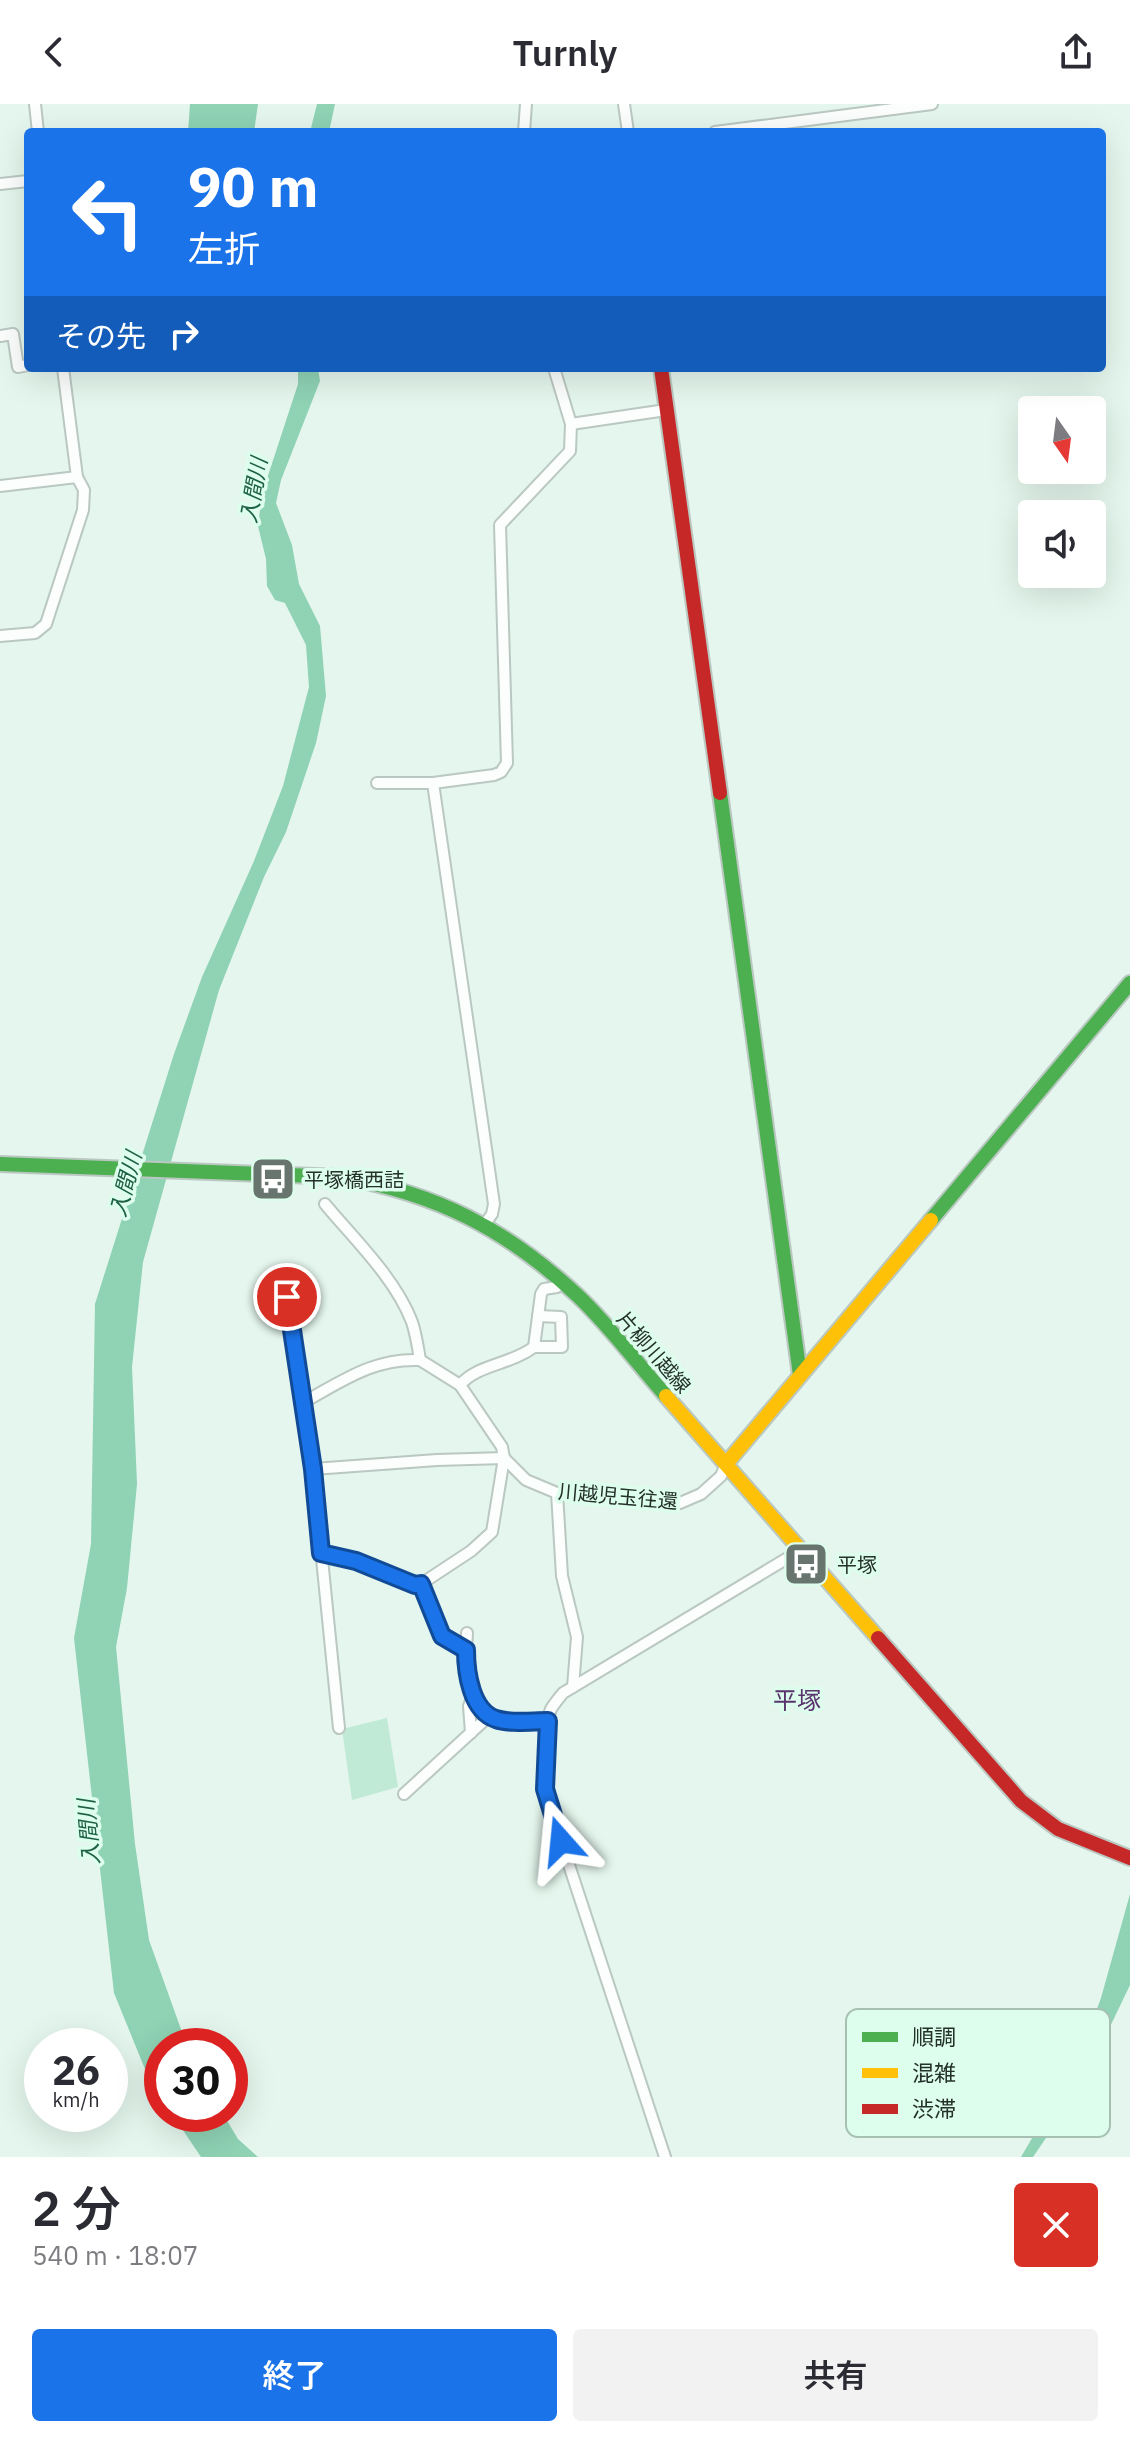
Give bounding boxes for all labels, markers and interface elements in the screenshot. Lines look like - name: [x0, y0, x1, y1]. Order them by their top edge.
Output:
- text: Turnly: [513, 29, 617, 76]
- icon: back: [32, 30, 76, 74]
- icon: share: [1054, 30, 1098, 74]
- text: 90 m: [188, 150, 318, 222]
- icon: left: [56, 160, 160, 264]
- text: 左折: [188, 225, 260, 272]
- icon: right: [162, 312, 206, 356]
- text: その先: [56, 316, 146, 355]
- north arrow: [1018, 396, 1106, 484]
- map controls: [1018, 396, 1106, 588]
- water label: 入間川: [233, 453, 273, 525]
- button: sound: [1018, 500, 1106, 588]
- water label: 入間川: [102, 1146, 148, 1220]
- bus stop icon: 平塚橋西詰: [249, 1155, 297, 1203]
- place label: 平塚橋西詰: [304, 1166, 404, 1193]
- pin: [253, 1263, 321, 1331]
- icon: arrive: [265, 1275, 309, 1319]
- street label: 片柳川越線: [611, 1305, 697, 1399]
- street label: 川越児玉往還: [557, 1477, 679, 1515]
- bus stop icon: 平塚: [782, 1540, 830, 1588]
- place label: 平塚: [837, 1551, 877, 1578]
- district label: 平塚: [773, 1684, 821, 1716]
- water label: 入間川: [71, 1796, 105, 1866]
- position arrow: [519, 1799, 603, 1883]
- legend: [846, 2009, 1110, 2137]
- text: 順調: [912, 2022, 956, 2051]
- speed limit sign: 30: [144, 2028, 248, 2132]
- text: 26: [52, 2044, 100, 2096]
- text: 混雑: [912, 2058, 956, 2087]
- text: km/h: [52, 2086, 100, 2113]
- text: 渋滞: [912, 2094, 956, 2123]
- text: 2 分: [32, 2177, 120, 2239]
- button: close: [1014, 2183, 1098, 2267]
- text: 540 m · 18:07: [32, 2238, 198, 2272]
- button: 終了: [32, 2329, 557, 2421]
- button: 共有: [573, 2329, 1098, 2421]

